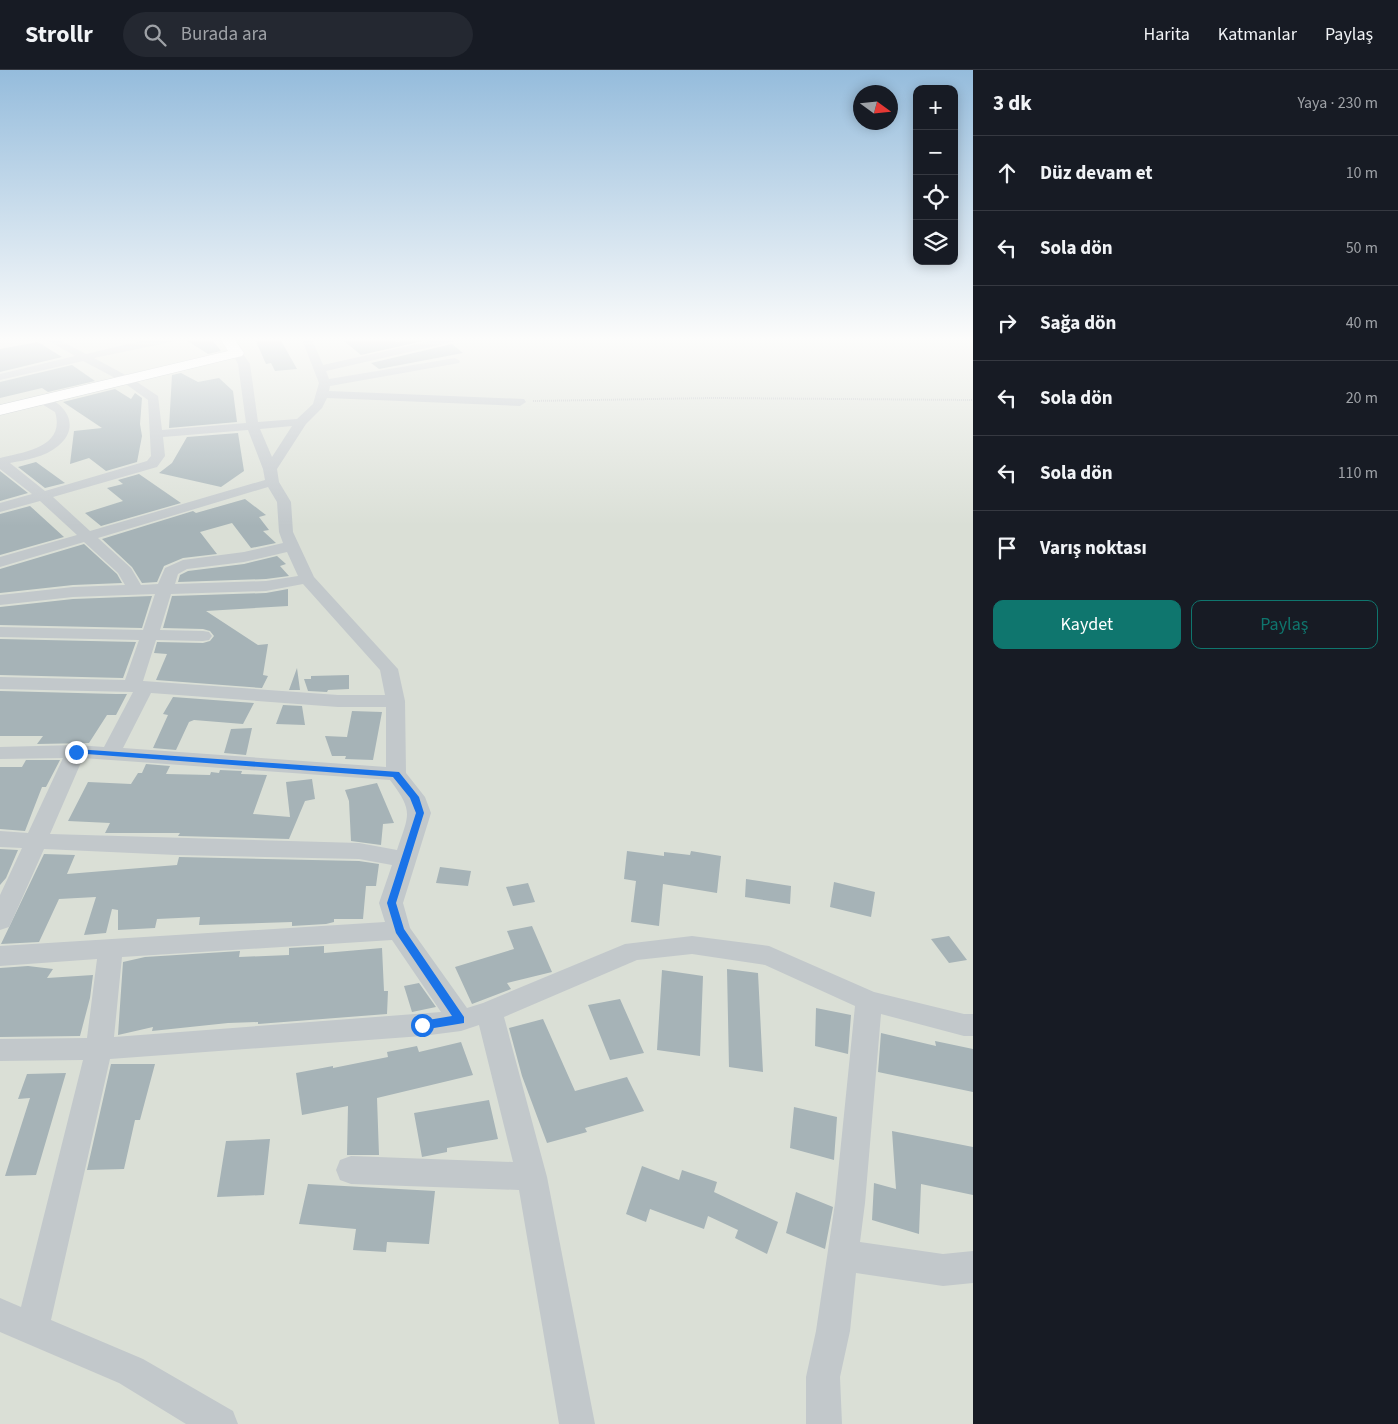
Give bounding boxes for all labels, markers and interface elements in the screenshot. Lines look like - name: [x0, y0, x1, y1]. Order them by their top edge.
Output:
- search box: [123, 12, 473, 57]
- text: Strollr: [25, 17, 93, 52]
- icon: search: [141, 21, 169, 49]
- text: Burada ara: [181, 21, 267, 48]
- text: Harita: [1144, 22, 1190, 47]
- text: Katmanlar: [1218, 22, 1297, 47]
- text: Paylaş: [1325, 22, 1373, 47]
- north arrow: [853, 85, 898, 130]
- map controls: [913, 85, 958, 265]
- button: +: [913, 85, 958, 130]
- text: 3 dk: [993, 88, 1032, 118]
- text: Yaya · 230 m: [1297, 92, 1378, 114]
- button: −: [913, 130, 958, 175]
- icon: ahead: [993, 159, 1021, 187]
- text: Düz devam et: [1040, 160, 1153, 187]
- text: 10 m: [1346, 162, 1378, 184]
- button: locate: [913, 175, 958, 220]
- button: layers: [913, 220, 958, 265]
- icon: left: [993, 234, 1021, 262]
- text: Sola dön: [1040, 235, 1113, 262]
- text: 50 m: [1346, 237, 1378, 259]
- icon: right: [993, 309, 1021, 337]
- text: Sağa dön: [1040, 310, 1116, 337]
- text: 40 m: [1346, 312, 1378, 334]
- icon: left: [993, 384, 1021, 412]
- text: Sola dön: [1040, 385, 1113, 412]
- text: 20 m: [1346, 387, 1378, 409]
- icon: left: [993, 459, 1021, 487]
- text: Sola dön: [1040, 460, 1113, 487]
- text: 110 m: [1338, 462, 1378, 484]
- icon: arrive: [993, 534, 1021, 562]
- text: Varış noktası: [1040, 535, 1147, 562]
- button: Kaydet: [993, 600, 1181, 649]
- button: Paylaş: [1191, 600, 1378, 649]
- route end: [65, 741, 88, 764]
- route start: [411, 1014, 434, 1037]

